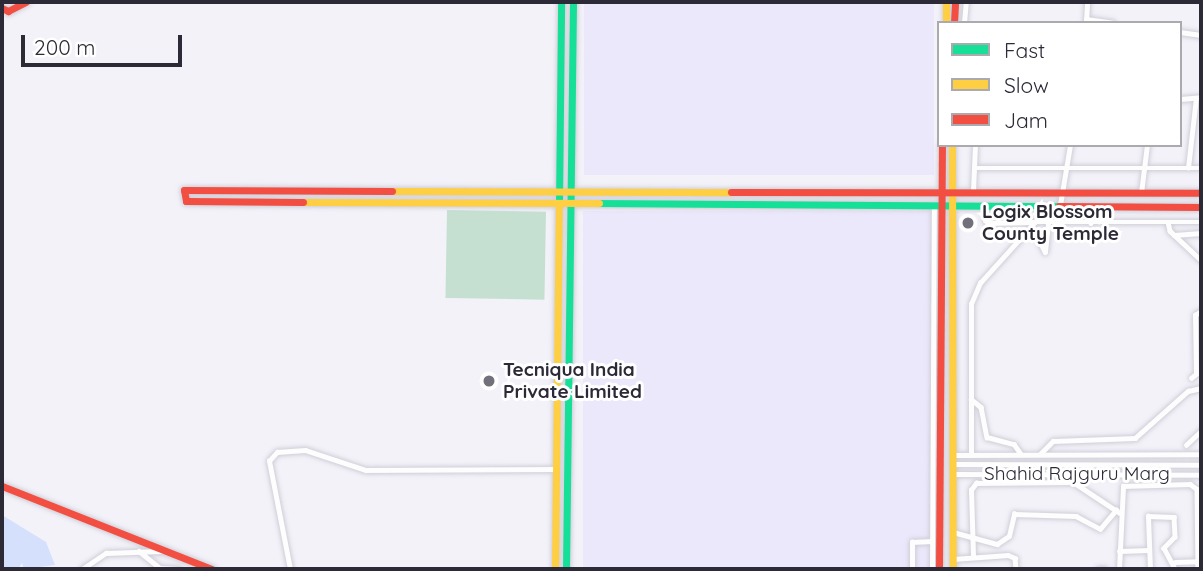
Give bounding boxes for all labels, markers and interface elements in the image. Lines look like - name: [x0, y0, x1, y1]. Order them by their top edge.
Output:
- scale bar: [24, 21, 186, 65]
- legend: [937, 21, 1182, 147]
- text: 200 m: [34, 34, 96, 60]
- text: Fast: [1004, 37, 1045, 63]
- text: Slow: [1004, 72, 1049, 98]
- text: Jam: [1004, 107, 1048, 133]
- place label: Logix Blossom County Temple: [982, 201, 1119, 245]
- marker: Logix Blossom County Temple: [960, 215, 976, 231]
- place label: Tecniqua India Private Limited: [503, 359, 642, 403]
- marker: Tecniqua India Private Limited: [481, 373, 497, 389]
- street label: Shahid Rajguru Marg: [984, 463, 1170, 485]

